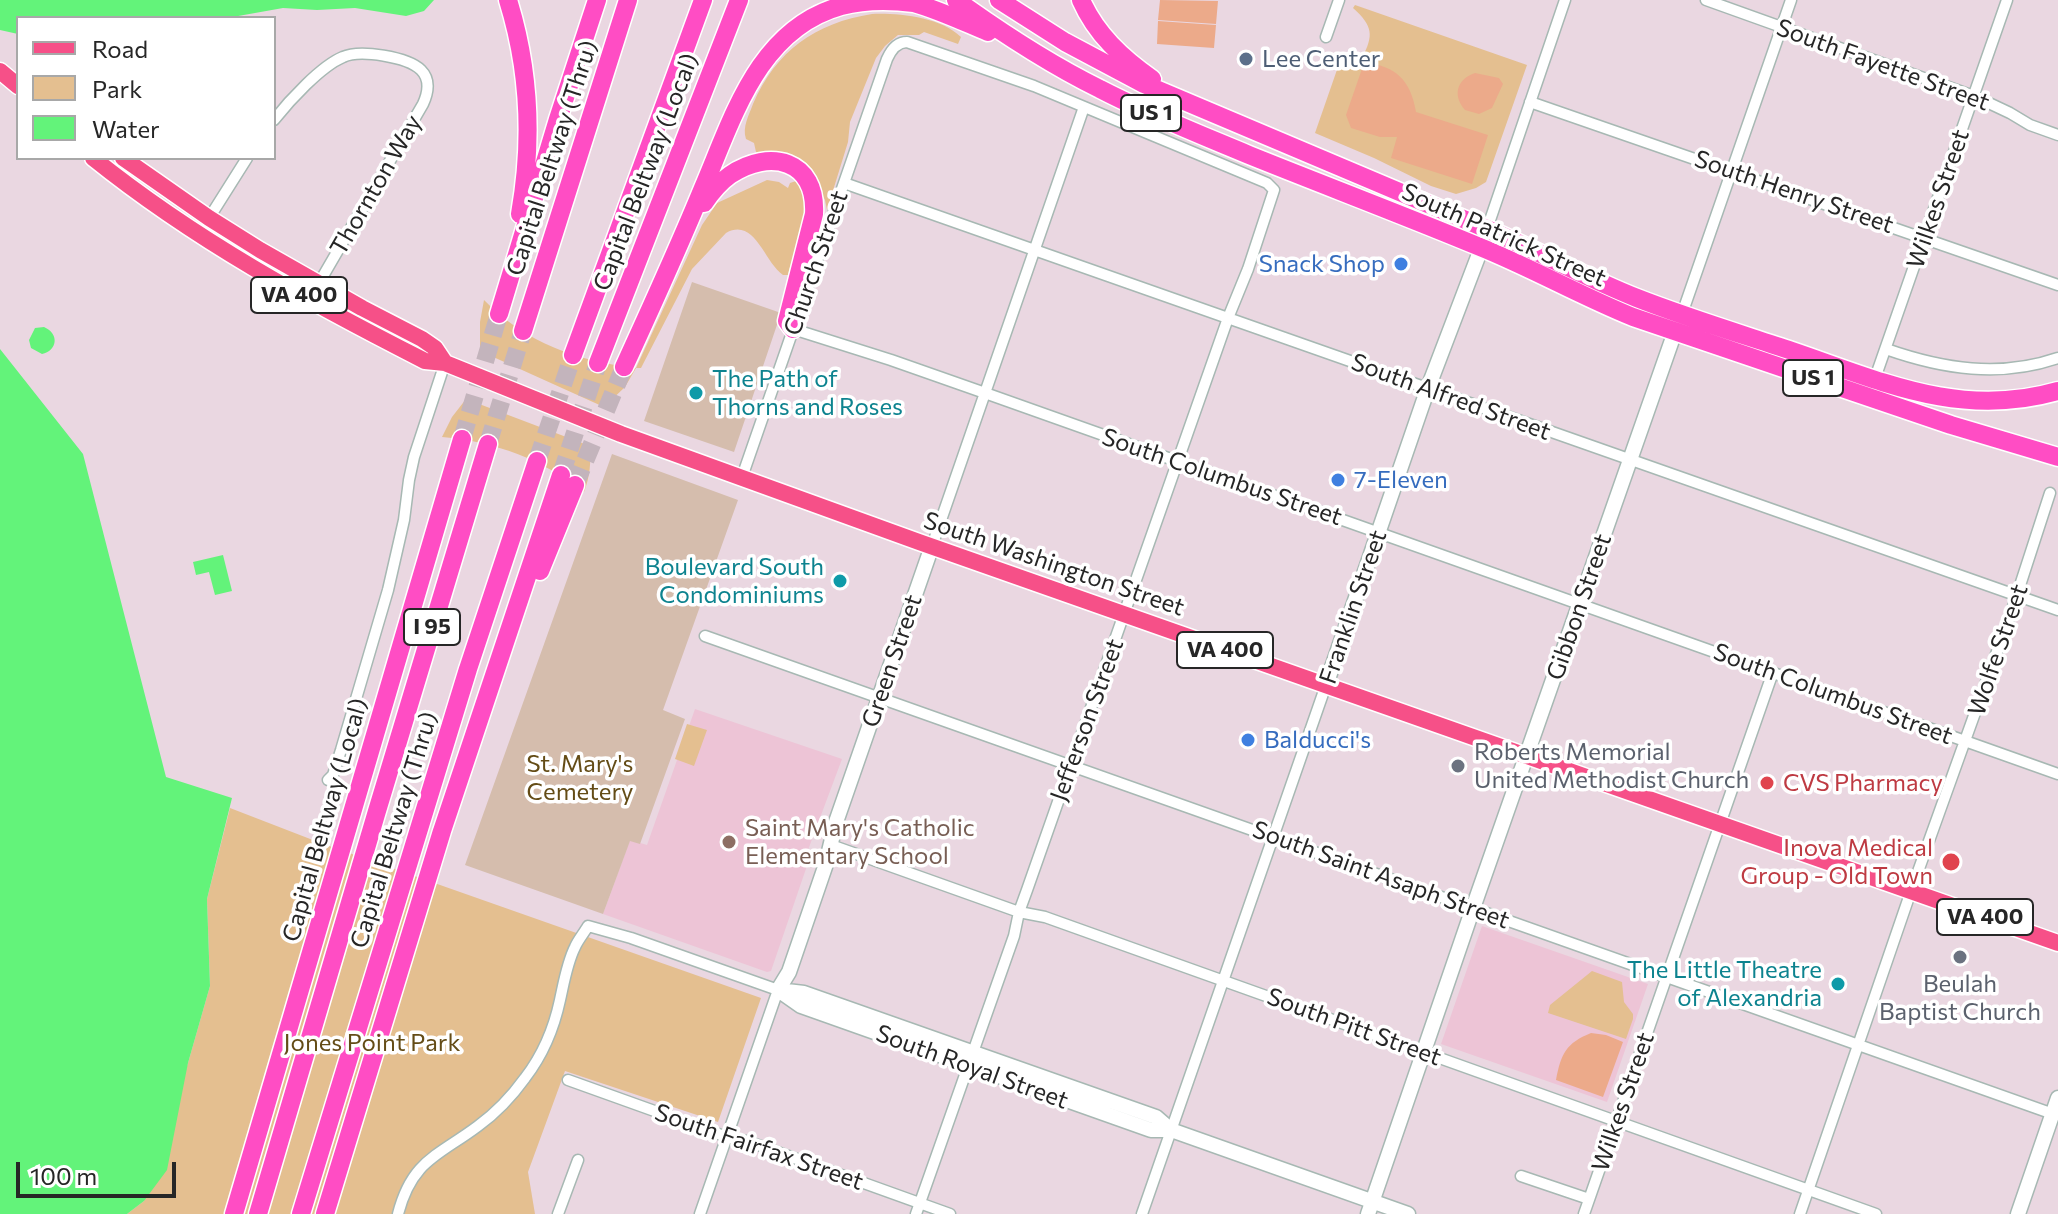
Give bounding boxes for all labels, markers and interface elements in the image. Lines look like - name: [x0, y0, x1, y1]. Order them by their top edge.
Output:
- street label: South Fayette Street: [1773, 13, 1993, 117]
- legend: [16, 16, 276, 160]
- text: Road: [92, 34, 148, 63]
- street label: Capital Beltway (Thru): [500, 37, 604, 279]
- place label: Lee Center: [1262, 45, 1380, 73]
- street label: Capital Beltway (Local): [587, 49, 705, 295]
- marker: Lee Center: [1237, 50, 1255, 68]
- text: Park: [92, 74, 142, 103]
- road number: US 1: [1121, 95, 1181, 131]
- street label: Thornton Way: [324, 110, 428, 260]
- text: Water: [92, 114, 160, 143]
- street label: Wilkes Street: [1901, 126, 1975, 272]
- street label: South Henry Street: [1691, 144, 1897, 240]
- street label: South Patrick Street: [1397, 177, 1611, 293]
- street label: Church Street: [778, 187, 854, 339]
- place label: Snack Shop: [1259, 250, 1385, 278]
- marker: Snack Shop: [1392, 255, 1410, 273]
- road number: VA 400: [251, 277, 347, 313]
- street label: South Alfred Street: [1347, 348, 1555, 446]
- road number: US 1: [1783, 360, 1843, 396]
- place label: The Path of Thorns and Roses: [712, 365, 903, 421]
- marker: The Path of Thorns and Roses: [687, 384, 705, 402]
- street label: South Columbus Street: [1098, 422, 1346, 532]
- place label: 7-Eleven: [1354, 466, 1448, 494]
- marker: 7-Eleven: [1329, 471, 1347, 489]
- street label: South Washington Street: [920, 506, 1188, 622]
- street label: Franklin Street: [1313, 526, 1393, 688]
- street label: Gibbon Street: [1541, 530, 1617, 684]
- place label: Boulevard South Condominiums: [645, 553, 824, 609]
- marker: Boulevard South Condominiums: [831, 572, 849, 590]
- street label: Wolfe Street: [1962, 580, 2034, 720]
- street label: Green Street: [856, 591, 928, 731]
- road number: I 95: [404, 609, 460, 645]
- road number: VA 400: [1177, 632, 1273, 668]
- street label: Jefferson Street: [1044, 635, 1130, 805]
- street label: South Columbus Street: [1710, 637, 1956, 751]
- street label: Capital Beltway (Local): [276, 695, 374, 945]
- street label: Capital Beltway (Thru): [344, 708, 444, 952]
- place label: Balducci's: [1264, 726, 1371, 754]
- marker: Balducci's: [1239, 731, 1257, 749]
- place label: Roberts Memorial United Methodist Church: [1474, 738, 1749, 794]
- park label: St. Mary's Cemetery: [526, 750, 634, 806]
- marker: Roberts Memorial United Methodist Church: [1449, 757, 1467, 775]
- place label: CVS Pharmacy: [1783, 769, 1943, 797]
- marker: CVS Pharmacy: [1758, 774, 1776, 792]
- place label: Saint Mary's Catholic Elementary School: [745, 814, 975, 870]
- street label: South Saint Asaph Street: [1249, 815, 1513, 935]
- marker: Saint Mary's Catholic Elementary School: [720, 833, 738, 851]
- place label: Inova Medical Group - Old Town: [1740, 834, 1933, 890]
- marker: Inova Medical Group - Old Town: [1940, 851, 1962, 873]
- road number: VA 400: [1937, 899, 2033, 935]
- marker: Beulah Baptist Church: [1951, 948, 1969, 966]
- place label: The Little Theatre of Alexandria: [1627, 956, 1822, 1012]
- place label: Beulah Baptist Church: [1879, 970, 2041, 1026]
- marker: The Little Theatre of Alexandria: [1829, 975, 1847, 993]
- street label: South Pitt Street: [1263, 982, 1445, 1072]
- street label: South Royal Street: [872, 1019, 1072, 1115]
- park label: Jones Point Park: [284, 1029, 460, 1057]
- street label: Wilkes Street: [1586, 1029, 1660, 1175]
- street label: South Fairfax Street: [651, 1098, 867, 1196]
- scale bar: [20, 1146, 180, 1196]
- text: 100 m: [30, 1161, 97, 1190]

